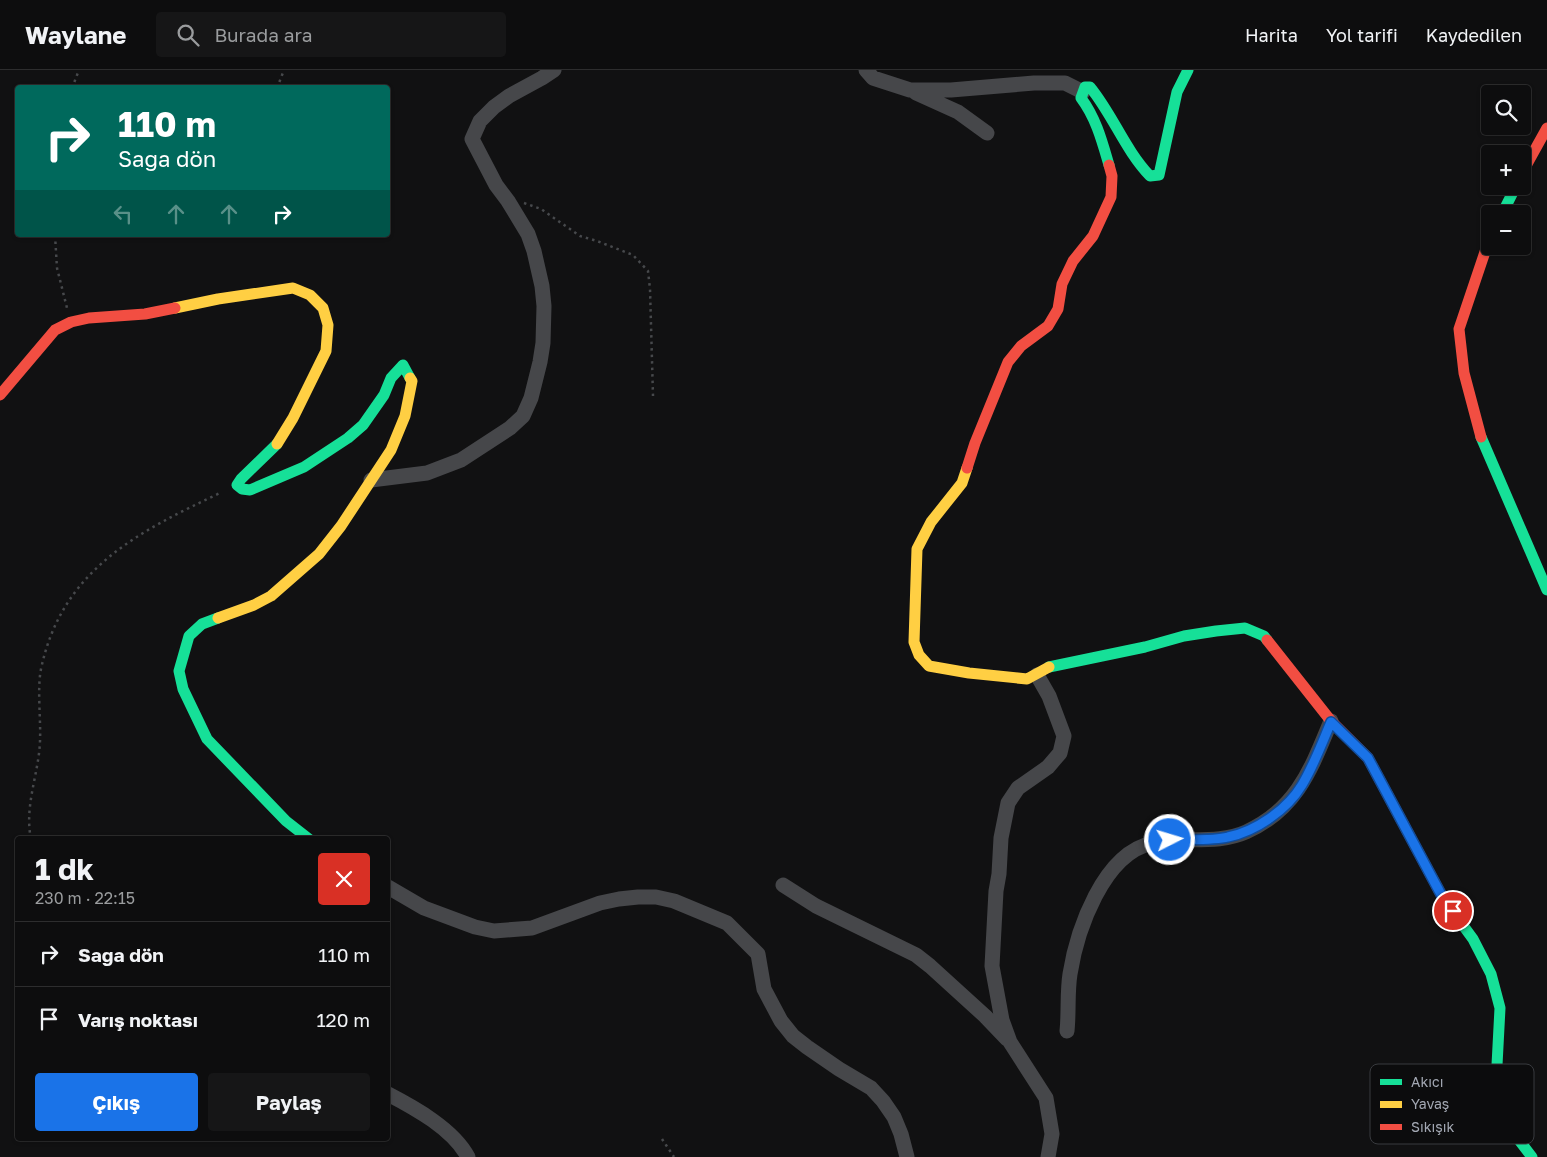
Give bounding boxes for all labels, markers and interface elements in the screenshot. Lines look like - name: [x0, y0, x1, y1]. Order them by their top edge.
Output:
- search box: [156, 12, 506, 57]
- text: Waylane: [25, 20, 126, 49]
- icon: search: [174, 21, 202, 49]
- text: Burada ara: [214, 23, 312, 46]
- text: Harita: [1245, 24, 1298, 46]
- text: Yol tarifi: [1326, 24, 1398, 46]
- text: Kaydedilen: [1426, 24, 1522, 46]
- map controls: [1481, 85, 1531, 255]
- button: search: [1481, 85, 1531, 135]
- text: 110 m: [118, 103, 216, 145]
- icon: right: [35, 105, 100, 170]
- text: Sağa dön: [118, 145, 216, 172]
- button: +: [1481, 145, 1531, 195]
- icon: left: [109, 200, 137, 228]
- icon: ahead: [162, 200, 190, 228]
- icon: ahead: [215, 200, 243, 228]
- icon: right: [268, 200, 296, 228]
- button: −: [1481, 205, 1531, 255]
- position arrow: [1143, 813, 1195, 865]
- text: 1 dk: [35, 851, 94, 887]
- button: close: [318, 853, 370, 905]
- text: 230 m · 22:15: [35, 888, 135, 908]
- pin: [1432, 890, 1474, 932]
- icon: arrive: [1439, 897, 1467, 925]
- icon: right: [35, 940, 63, 968]
- text: Sağa dön: [78, 943, 164, 966]
- text: 110 m: [318, 943, 370, 966]
- icon: arrive: [35, 1005, 63, 1033]
- text: Varış noktası: [78, 1008, 198, 1031]
- text: 120 m: [316, 1008, 370, 1031]
- legend: [1370, 1064, 1534, 1144]
- button: Çıkış: [35, 1073, 198, 1131]
- button: Paylaş: [208, 1073, 370, 1131]
- text: Akıcı: [1411, 1073, 1443, 1090]
- text: Yavaş: [1411, 1095, 1449, 1112]
- text: Sıkışık: [1411, 1118, 1455, 1135]

